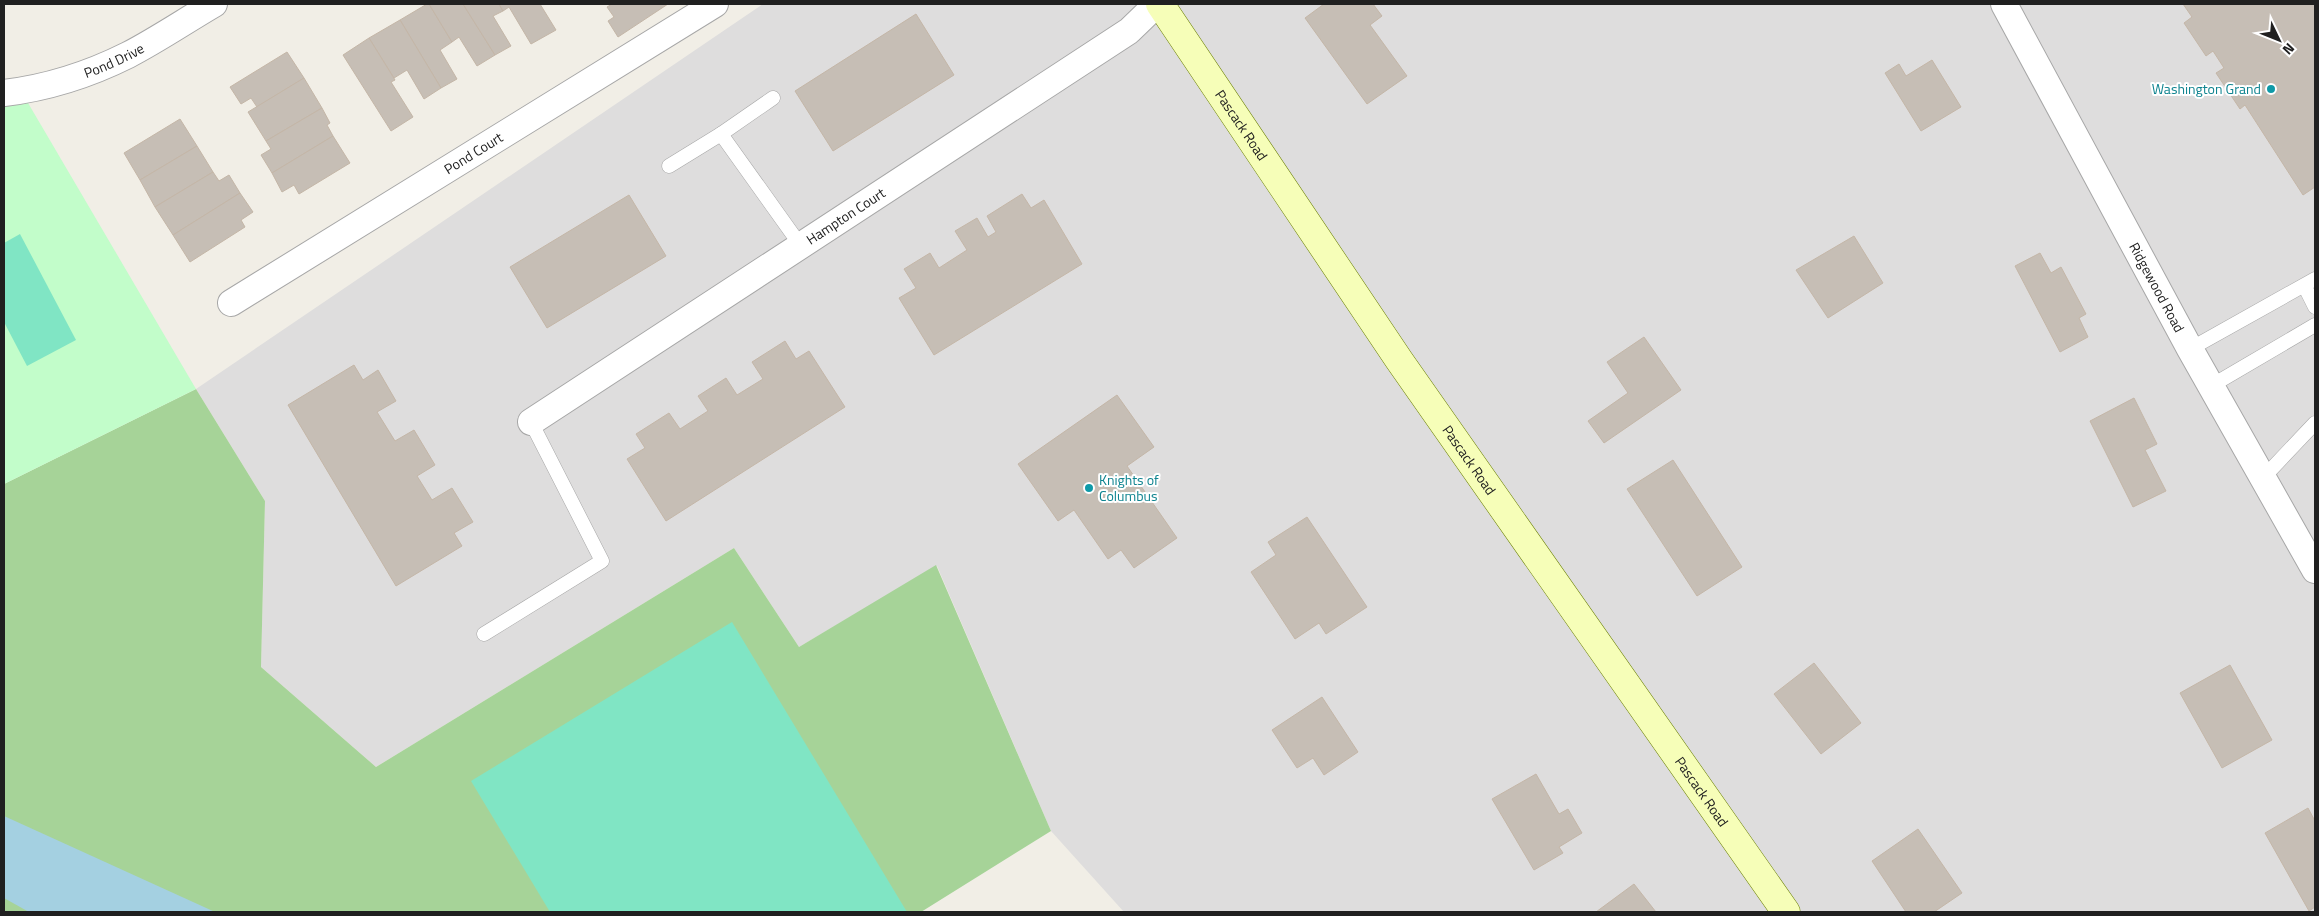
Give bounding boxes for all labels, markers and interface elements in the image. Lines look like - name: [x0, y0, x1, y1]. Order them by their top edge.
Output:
- north arrow: [2254, 15, 2304, 65]
- street label: Pond Drive: [81, 37, 148, 83]
- text: N: [2278, 38, 2300, 60]
- place label: Washington Grand: [2152, 78, 2261, 99]
- marker: Washington Grand: [2265, 83, 2277, 95]
- street label: Pascack Road: [1210, 85, 1273, 164]
- street label: Pond Court: [440, 127, 507, 179]
- street label: Hampton Court: [802, 182, 889, 249]
- street label: Ridgewood Road: [2124, 238, 2190, 336]
- street label: Pascack Road: [1438, 421, 1501, 499]
- place label: Knights of Columbus: [1099, 469, 1159, 506]
- marker: Knights of Columbus: [1083, 482, 1095, 494]
- street label: Pascack Road: [1670, 752, 1734, 831]

